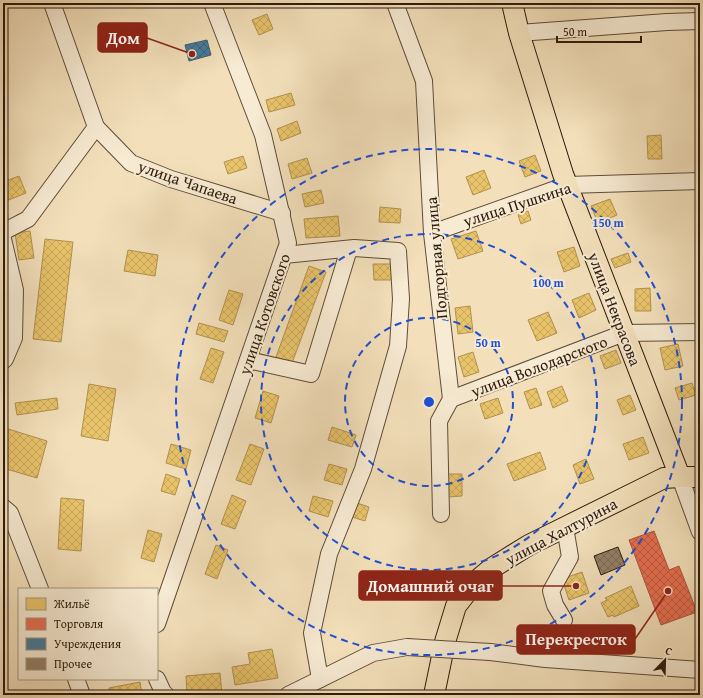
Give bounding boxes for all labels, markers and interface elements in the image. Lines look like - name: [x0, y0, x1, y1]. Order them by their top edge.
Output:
- scale bar: [557, 18, 641, 44]
- callout: Дом: [98, 23, 147, 52]
- text: 50 m: [563, 23, 587, 40]
- text: Дом: [105, 25, 140, 50]
- street label: улица Чапаева: [134, 153, 241, 210]
- street label: улица Пушкина: [459, 175, 574, 233]
- street label: Подгорная улица: [419, 196, 453, 320]
- text: 150 m: [592, 214, 625, 231]
- street label: улица Некрасова: [582, 248, 648, 370]
- street label: улица Котовского: [232, 250, 296, 379]
- text: 100 m: [532, 274, 565, 291]
- street label: улица Володарского: [466, 329, 611, 403]
- text: 50 m: [475, 334, 501, 351]
- centre of rings: [422, 395, 436, 409]
- street label: улица Халтурина: [500, 491, 622, 571]
- callout: Домашний очаг: [359, 571, 502, 600]
- text: Домашний очаг: [365, 573, 494, 598]
- legend: [18, 588, 158, 680]
- text: Жильё: [53, 595, 90, 612]
- text: Торговля: [54, 615, 103, 632]
- callout: Перекресток: [517, 625, 635, 654]
- text: Перекресток: [525, 626, 627, 651]
- text: Учреждения: [54, 635, 121, 652]
- north arrow: [645, 640, 685, 680]
- text: С: [663, 642, 675, 659]
- text: Прочее: [54, 655, 92, 672]

